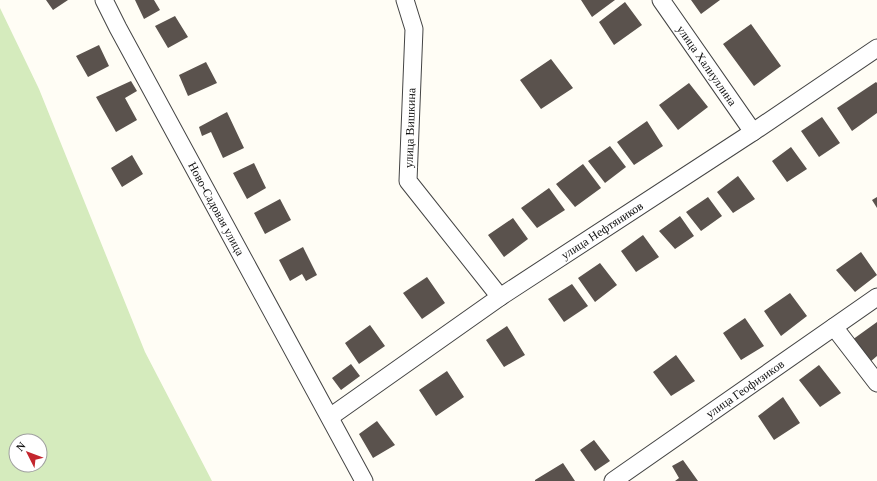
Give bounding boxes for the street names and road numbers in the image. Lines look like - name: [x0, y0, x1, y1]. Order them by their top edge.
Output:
- street label: улица Халиуллина: [674, 23, 740, 109]
- street label: улица Вишкина: [402, 87, 418, 168]
- street label: Ново-Садовая улица: [185, 159, 248, 259]
- street label: улица Нефтяников: [559, 198, 646, 262]
- street label: улица Геофизиков: [703, 357, 787, 421]

